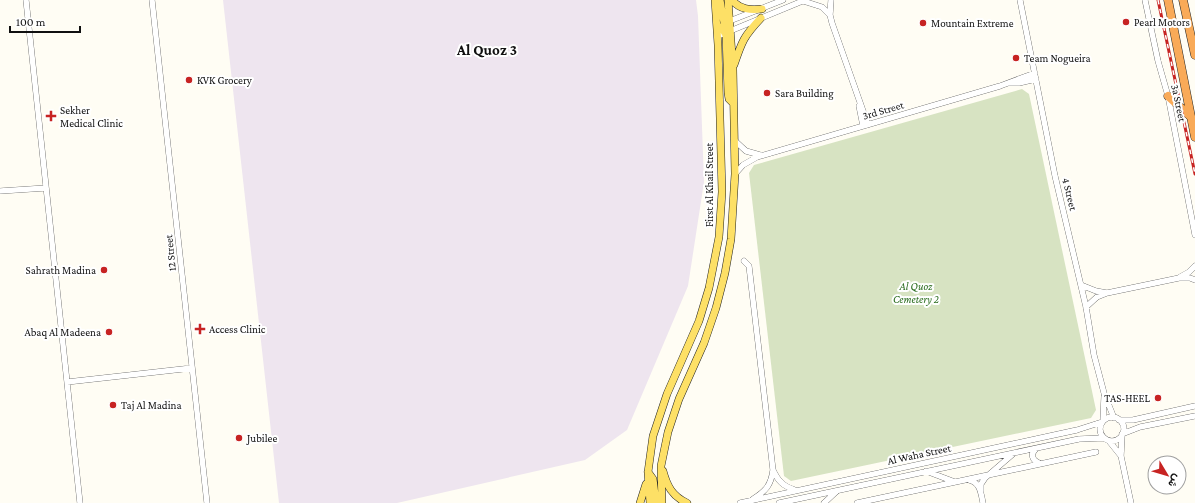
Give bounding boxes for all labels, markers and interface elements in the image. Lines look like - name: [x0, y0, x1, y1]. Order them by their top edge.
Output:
- scale bar: [10, 8, 80, 34]
- text: 100 m: [16, 15, 46, 29]
- place label: Pearl Motors: [1134, 16, 1190, 28]
- place label: Mountain Extreme: [931, 17, 1014, 29]
- marker: Pearl Motors: [1121, 17, 1131, 27]
- marker: Mountain Extreme: [918, 18, 928, 28]
- district label: Al Quoz 3: [456, 42, 517, 58]
- place label: Team Nogueira: [1024, 52, 1091, 65]
- marker: Team Nogueira: [1011, 53, 1021, 63]
- place label: KVK Grocery: [197, 74, 253, 87]
- marker: KVK Grocery: [184, 75, 194, 85]
- street label: 3a Street: [1169, 83, 1189, 123]
- place label: Sara Building: [775, 87, 834, 100]
- marker: Sara Building: [762, 88, 772, 98]
- street label: 3rd Street: [861, 98, 905, 122]
- place label: Sekher Medical Clinic: [60, 104, 123, 129]
- marker: Sekher Medical Clinic: [45, 110, 57, 122]
- street label: First Al Khail Street: [703, 143, 715, 227]
- street label: 4 Street: [1060, 176, 1080, 212]
- street label: 12 Street: [162, 234, 178, 272]
- place label: Sahrath Madina: [26, 264, 96, 276]
- marker: Sahrath Madina: [99, 265, 109, 275]
- park label: Al Quoz Cemetery 2: [893, 280, 939, 306]
- marker: Access Clinic: [194, 323, 206, 335]
- place label: Access Clinic: [209, 323, 266, 335]
- place label: Abaq Al Madeena: [24, 326, 101, 339]
- marker: Abaq Al Madeena: [104, 327, 114, 337]
- place label: TAS-HEEL: [1104, 392, 1150, 404]
- marker: TAS-HEEL: [1153, 393, 1163, 403]
- place label: Taj Al Madina: [121, 399, 182, 412]
- marker: Taj Al Madina: [108, 400, 118, 410]
- place label: Jubilee: [246, 432, 277, 445]
- marker: Jubilee: [234, 433, 244, 443]
- street label: Al Waha Street: [886, 441, 952, 467]
- north arrow: [1147, 455, 1187, 495]
- text: ش: [1165, 472, 1184, 490]

